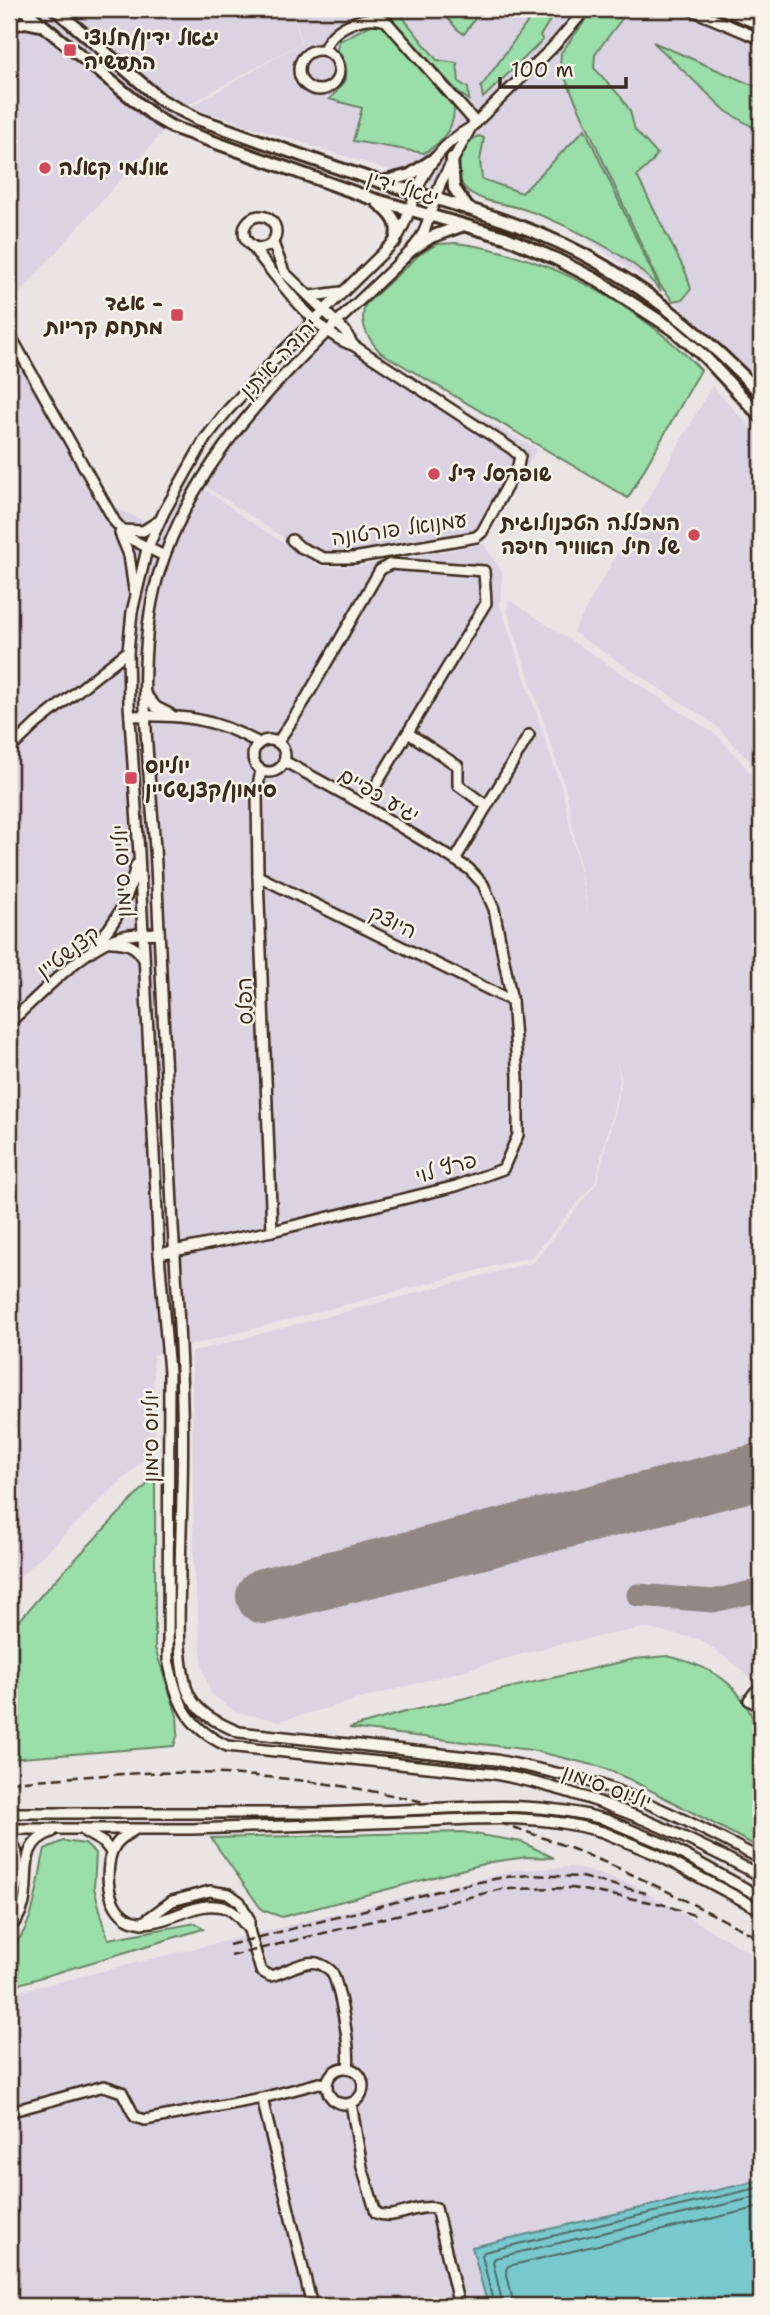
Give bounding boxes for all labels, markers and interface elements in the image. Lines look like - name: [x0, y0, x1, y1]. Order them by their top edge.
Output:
- place label: יגאל ידין/חלוצי התעשיה: [84, 24, 219, 76]
- marker: יגאל ידין/חלוצי התעשיה: [62, 42, 78, 58]
- scale bar: [500, 46, 626, 90]
- text: 100 m: [511, 56, 574, 84]
- place label: אולמי קאלה: [59, 154, 169, 182]
- marker: אולמי קאלה: [37, 160, 53, 176]
- street label: יגאל ידין: [364, 164, 442, 212]
- place label: אגד - מתחם קריות: [43, 289, 163, 341]
- marker: אגד - מתחם קריות: [169, 307, 185, 323]
- street label: יהודה איתין: [234, 312, 324, 404]
- place label: שופרסל דיל: [448, 460, 552, 488]
- marker: שופרסל דיל: [426, 466, 442, 482]
- street label: עמנואל פורטונה: [329, 506, 469, 552]
- place label: המכללה הטכנולוגית של חיל האוויר חיפה: [499, 509, 680, 561]
- marker: המכללה הטכנולוגית של חיל האוויר חיפה: [686, 527, 702, 543]
- place label: יוליוס סימון/קצנשטיין: [145, 752, 277, 804]
- street label: יגיע כפיים: [334, 761, 424, 829]
- marker: יוליוס סימון/קצנשטיין: [123, 770, 139, 786]
- street label: יוליוס סימון: [106, 824, 138, 918]
- street label: היוצק: [365, 899, 421, 945]
- street label: קצנשטיין: [31, 919, 105, 985]
- street label: הפלס: [230, 977, 260, 1025]
- street label: פרץ לוי: [412, 1146, 480, 1190]
- street label: יוליוס סימון: [137, 1390, 165, 1482]
- street label: יוליוס סימון: [559, 1758, 655, 1816]

